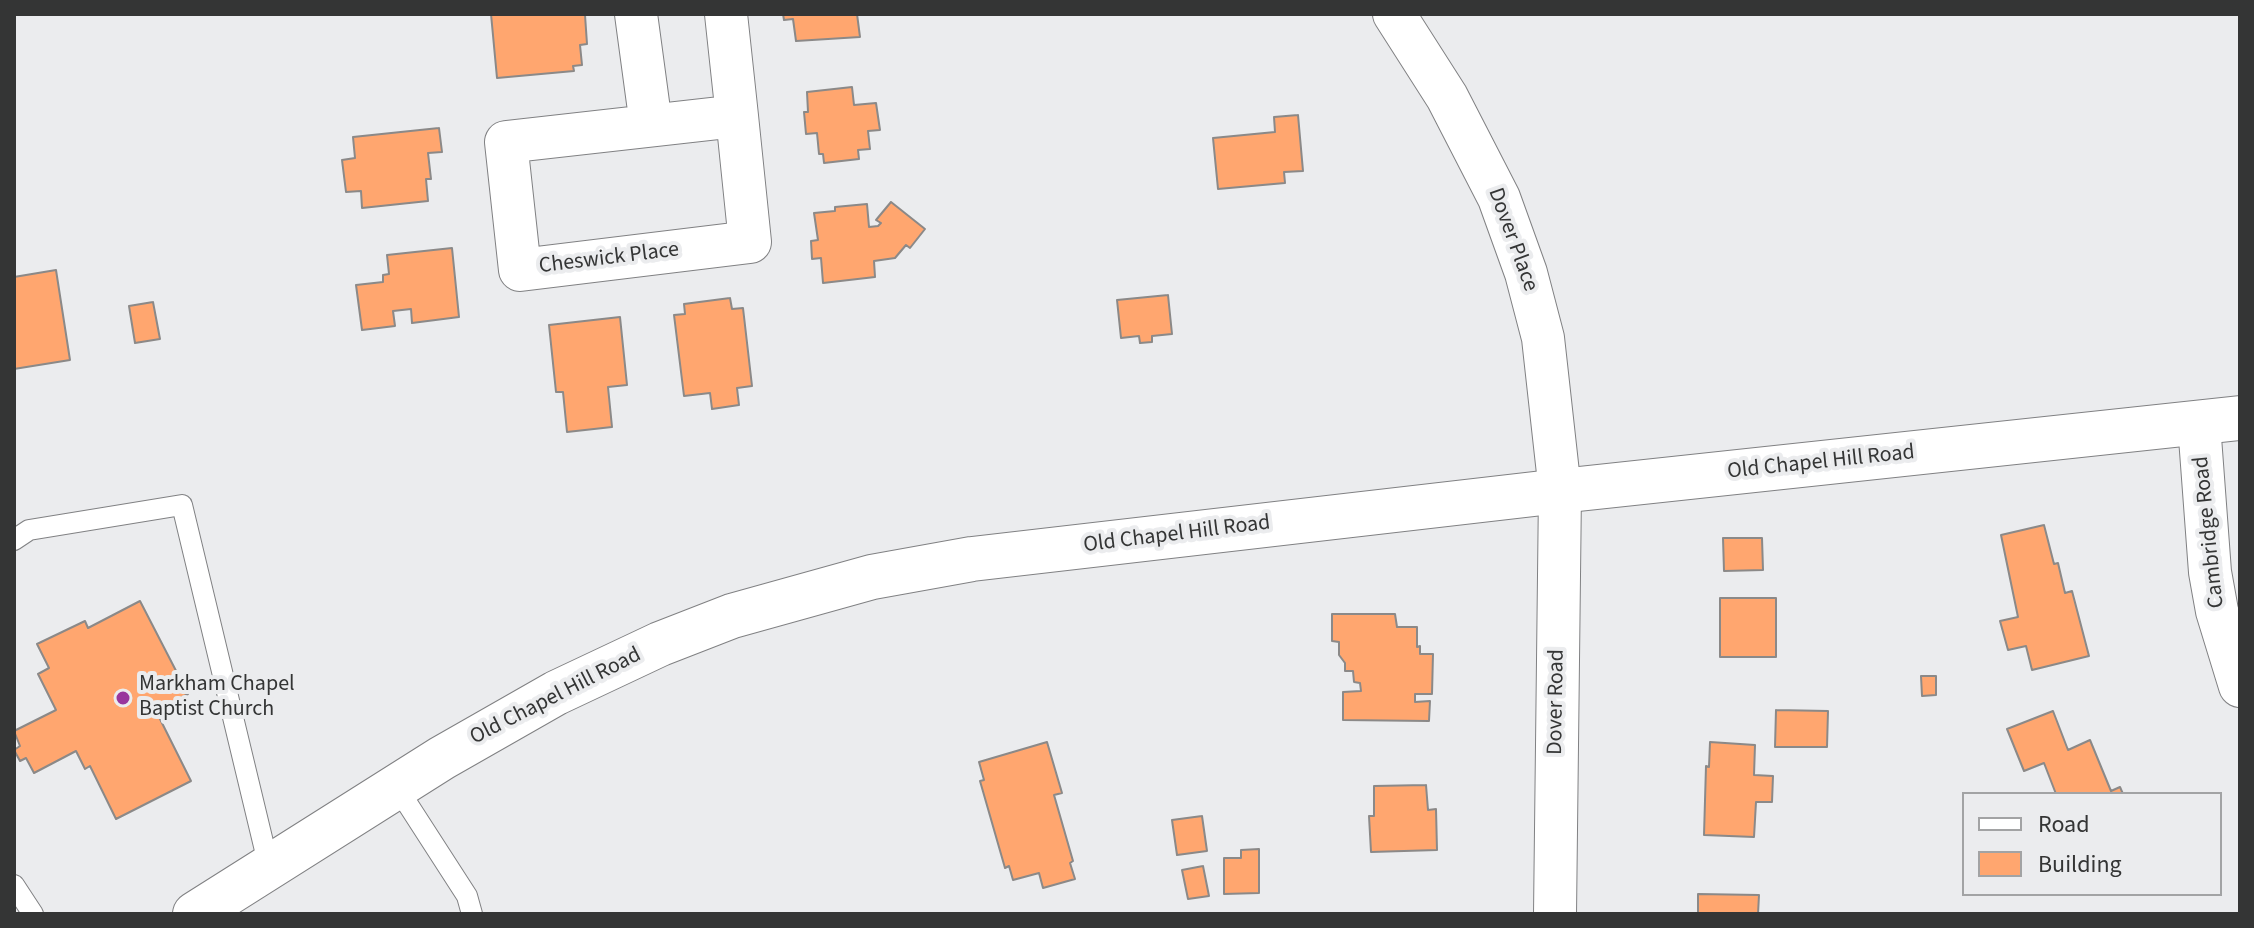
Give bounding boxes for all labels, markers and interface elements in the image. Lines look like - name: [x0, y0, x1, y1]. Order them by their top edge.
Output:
- street label: Dover Place: [1481, 185, 1543, 295]
- street label: Cheswick Place: [537, 237, 681, 281]
- street label: Old Chapel Hill Road: [1726, 440, 1916, 486]
- street label: Cambridge Road: [2189, 455, 2231, 609]
- street label: Old Chapel Hill Road: [1082, 510, 1272, 560]
- street label: Old Chapel Hill Road: [466, 643, 646, 751]
- street label: Dover Road: [1543, 649, 1571, 755]
- place label: Markham Chapel Baptist Church: [139, 672, 295, 724]
- marker: Markham Chapel Baptist Church: [114, 689, 132, 707]
- legend: [1962, 792, 2222, 896]
- text: Road: [2038, 807, 2090, 842]
- text: Building: [2038, 847, 2122, 882]

